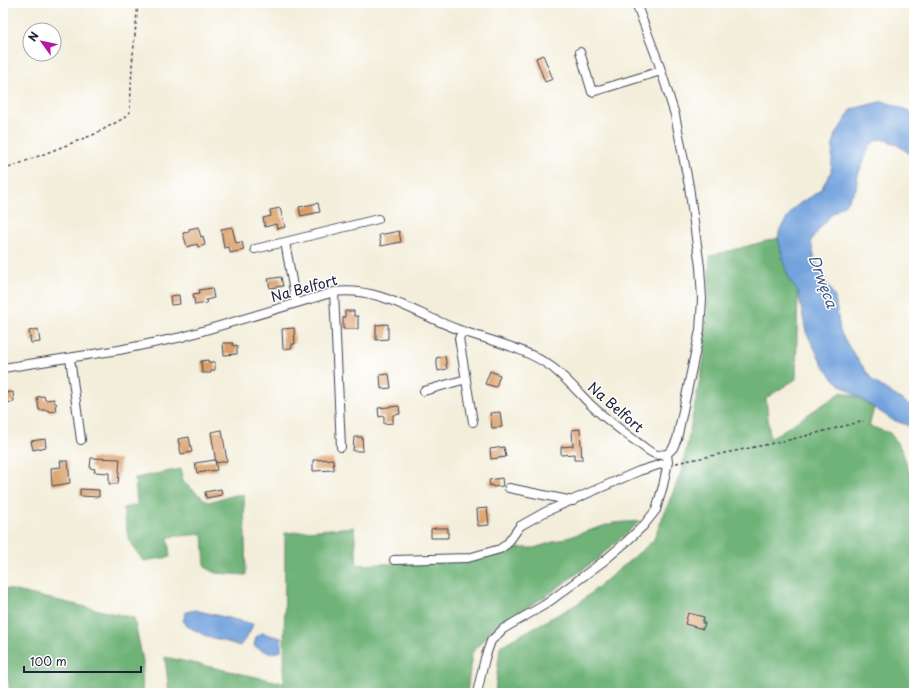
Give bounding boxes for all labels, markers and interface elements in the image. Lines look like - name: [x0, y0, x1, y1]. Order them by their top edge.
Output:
- north arrow: [22, 22, 62, 62]
- text: N: [24, 28, 43, 45]
- water label: Drwęca: [804, 251, 844, 311]
- street label: Na Belfort: [268, 269, 340, 307]
- street label: Na Belfort: [583, 377, 649, 437]
- scale bar: [24, 648, 141, 674]
- text: 100 m: [30, 652, 67, 670]

